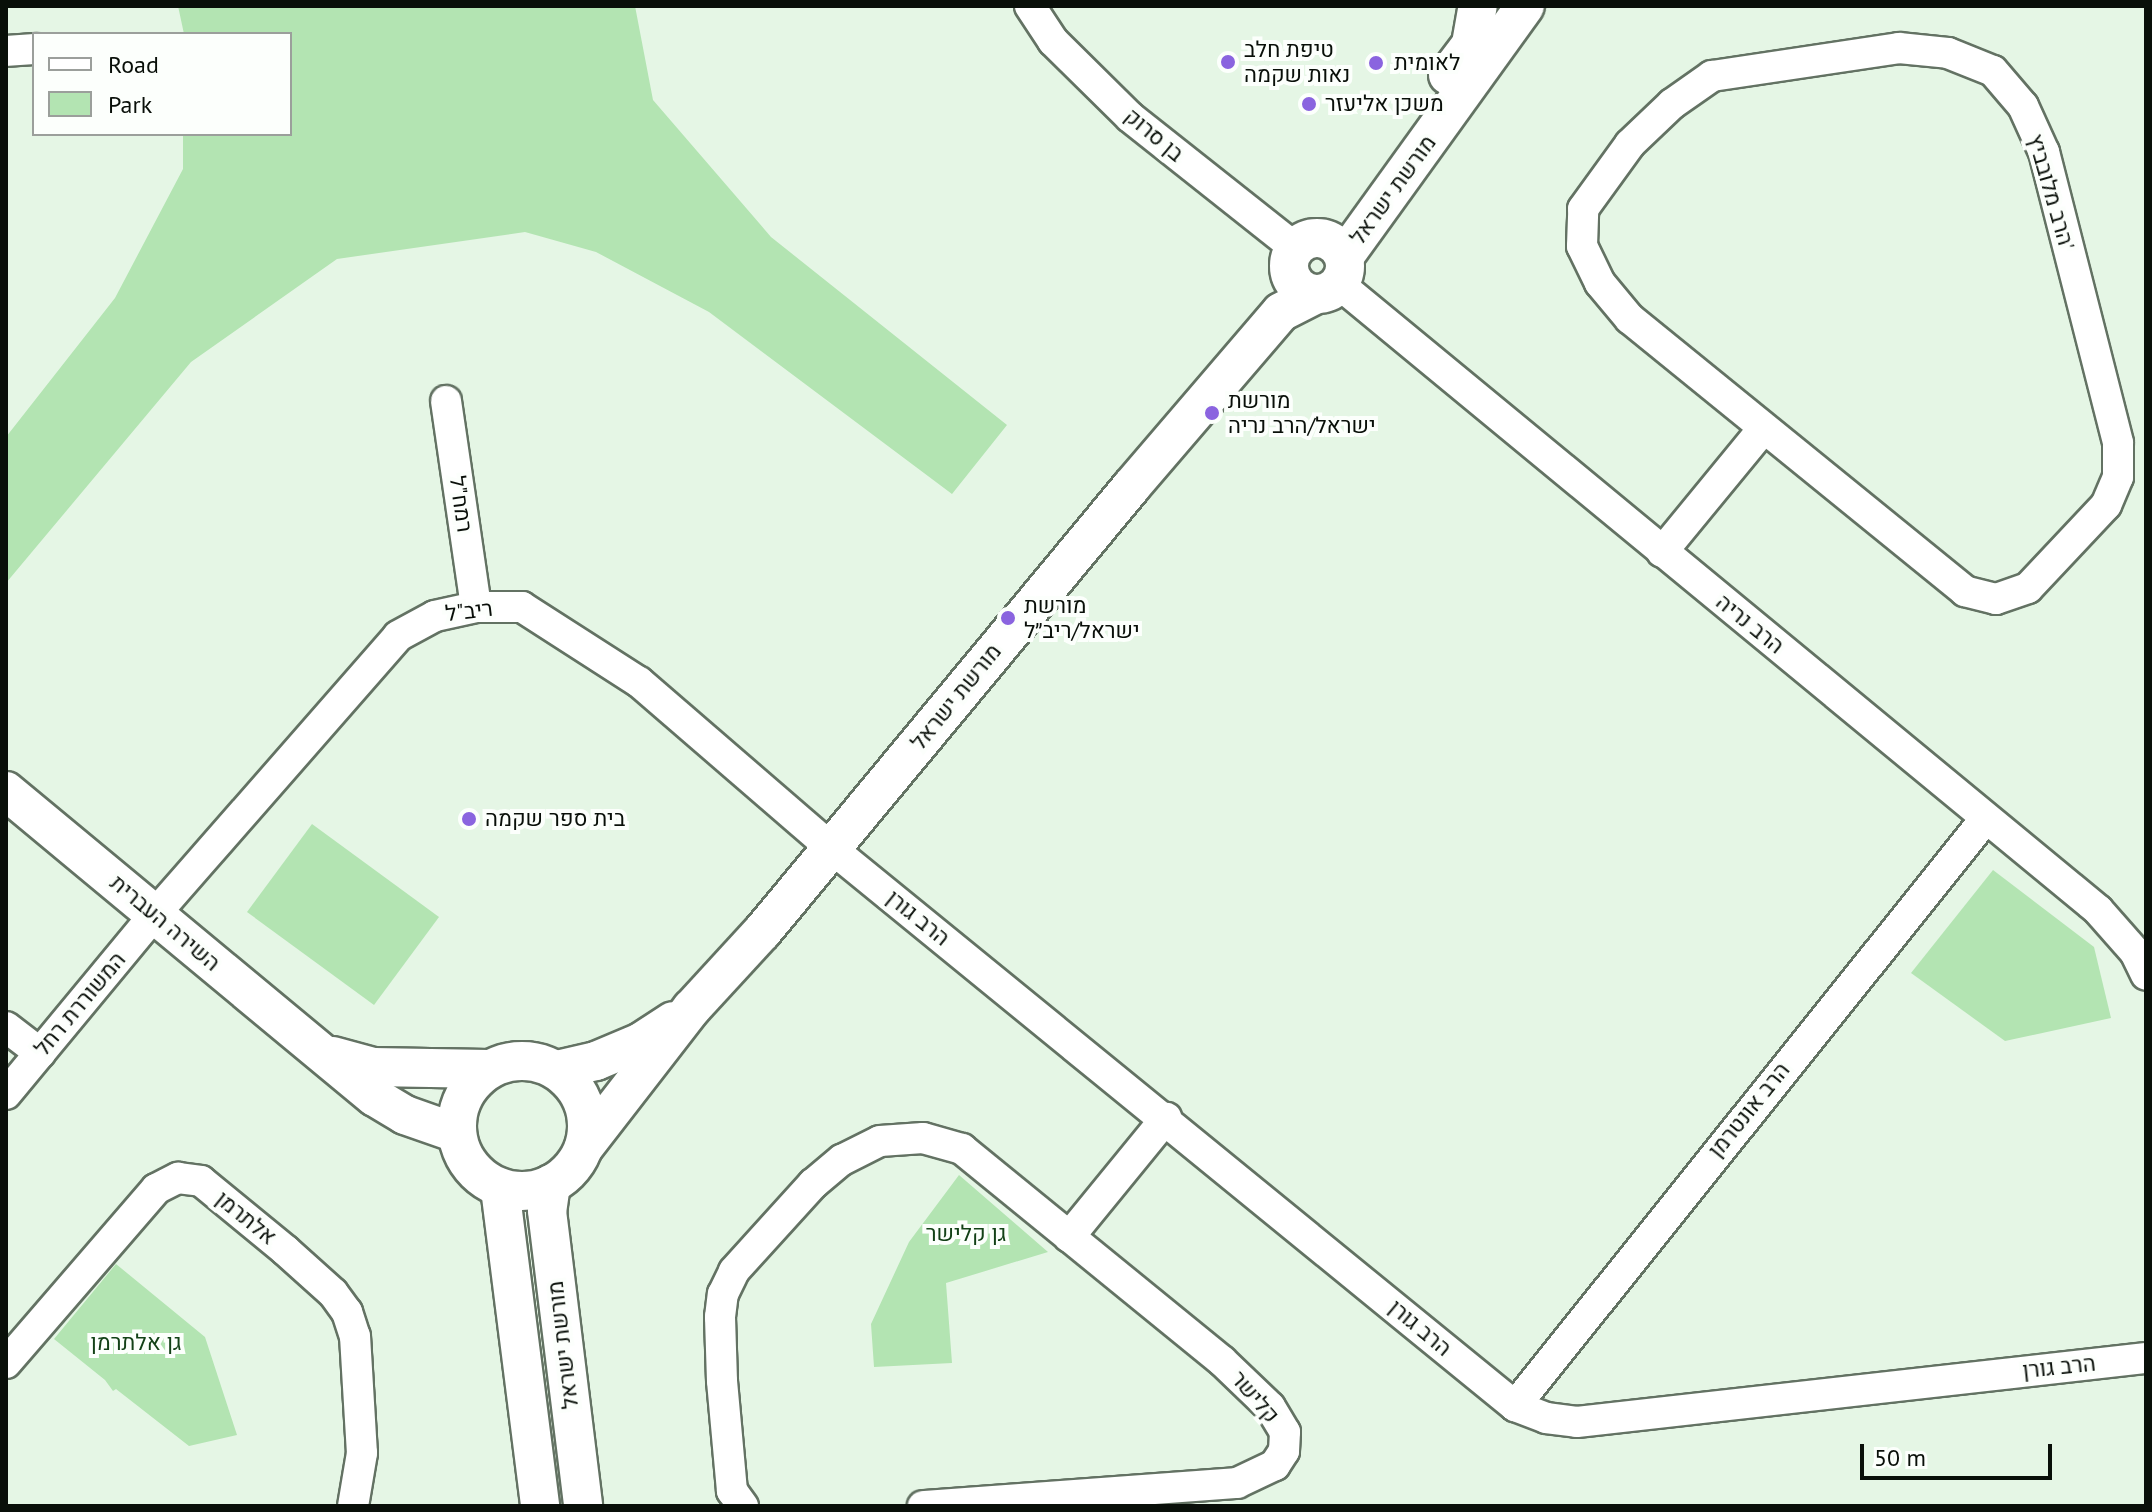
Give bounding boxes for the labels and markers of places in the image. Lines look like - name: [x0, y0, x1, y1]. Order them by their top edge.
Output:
- place label: טיפת חלב נאות שקמה: [1244, 36, 1350, 88]
- place label: לאומית: [1394, 50, 1460, 76]
- marker: לאומית: [1365, 52, 1387, 74]
- marker: טיפת חלב נאות שקמה: [1219, 53, 1237, 71]
- place label: משכן אליעזר: [1325, 91, 1444, 117]
- marker: משכן אליעזר: [1300, 95, 1318, 113]
- place label: מורשת ישראל/הרב נריה: [1228, 387, 1376, 438]
- marker: מורשת ישראל/הרב נריה: [1203, 404, 1221, 422]
- place label: מורשת ישראל/ריב״ל: [1024, 592, 1140, 644]
- marker: מורשת ישראל/ריב״ל: [999, 609, 1017, 627]
- place label: בית ספר שקמה: [485, 806, 625, 832]
- marker: בית ספר שקמה: [460, 810, 478, 828]

